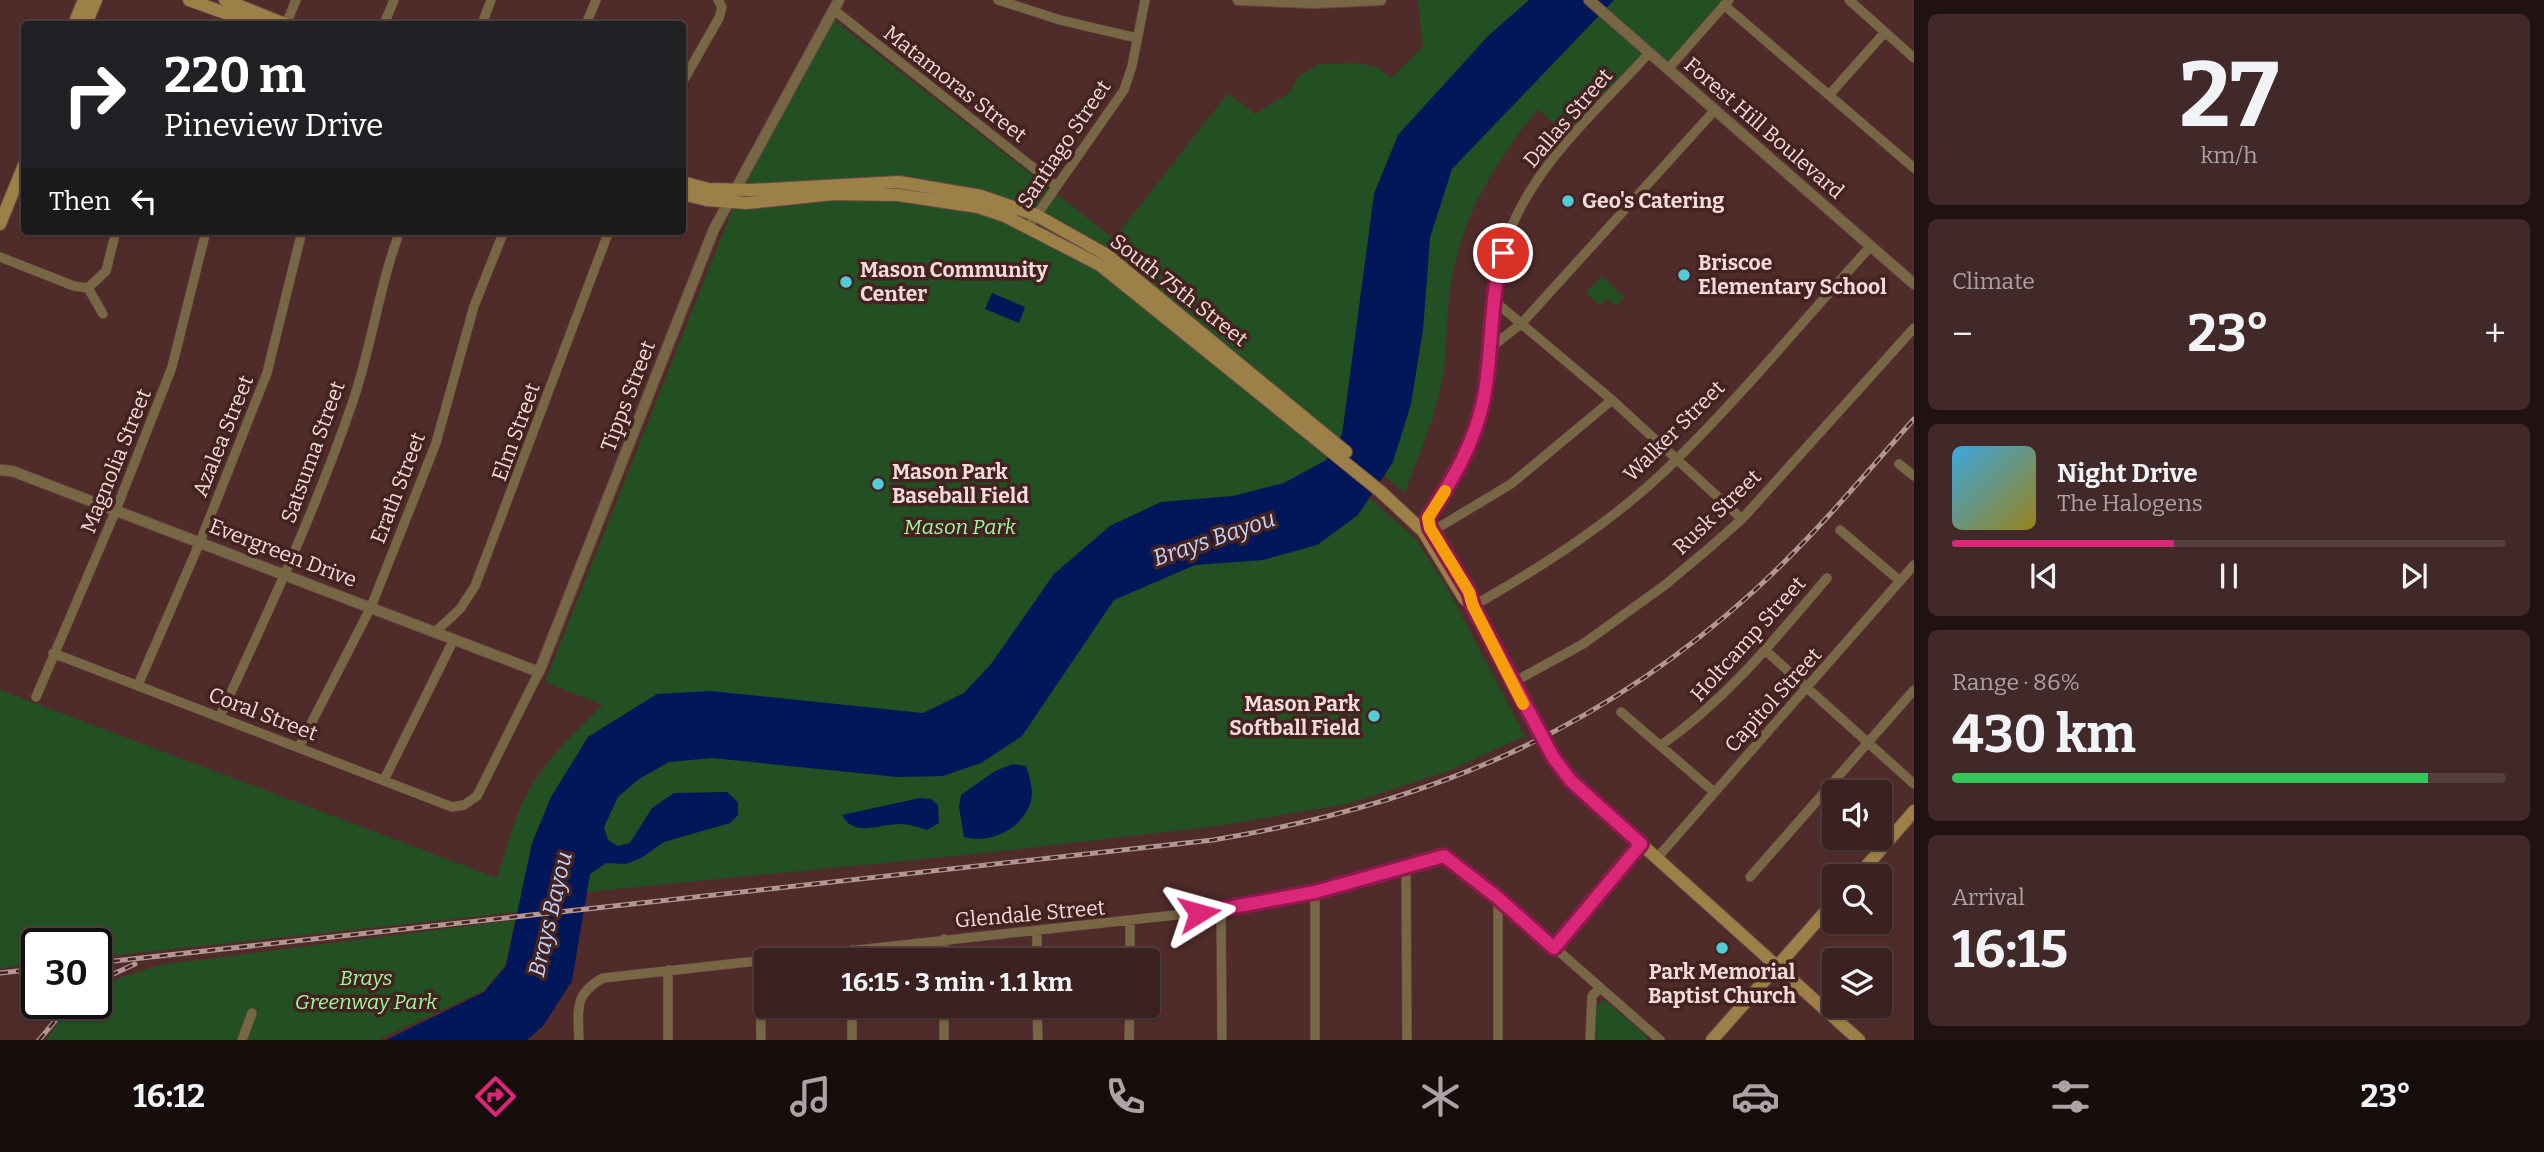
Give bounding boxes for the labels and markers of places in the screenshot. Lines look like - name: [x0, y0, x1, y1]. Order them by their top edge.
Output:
- place label: Geo's Catering: [1582, 188, 1724, 214]
- marker: Geo's Catering: [1560, 193, 1576, 209]
- pin: [1473, 223, 1533, 283]
- place label: Briscoe Elementary School: [1698, 250, 1887, 300]
- place label: Mason Community Center: [860, 257, 1048, 307]
- marker: Briscoe Elementary School: [1676, 267, 1692, 283]
- marker: Mason Community Center: [838, 274, 854, 290]
- place label: Mason Park Baseball Field: [892, 459, 1029, 509]
- marker: Mason Park Baseball Field: [870, 476, 886, 492]
- place label: Mason Park Softball Field: [1229, 691, 1361, 741]
- marker: Mason Park Softball Field: [1366, 708, 1382, 724]
- marker: Park Memorial Baptist Church: [1714, 940, 1730, 956]
- place label: Park Memorial Baptist Church: [1648, 959, 1797, 1009]

